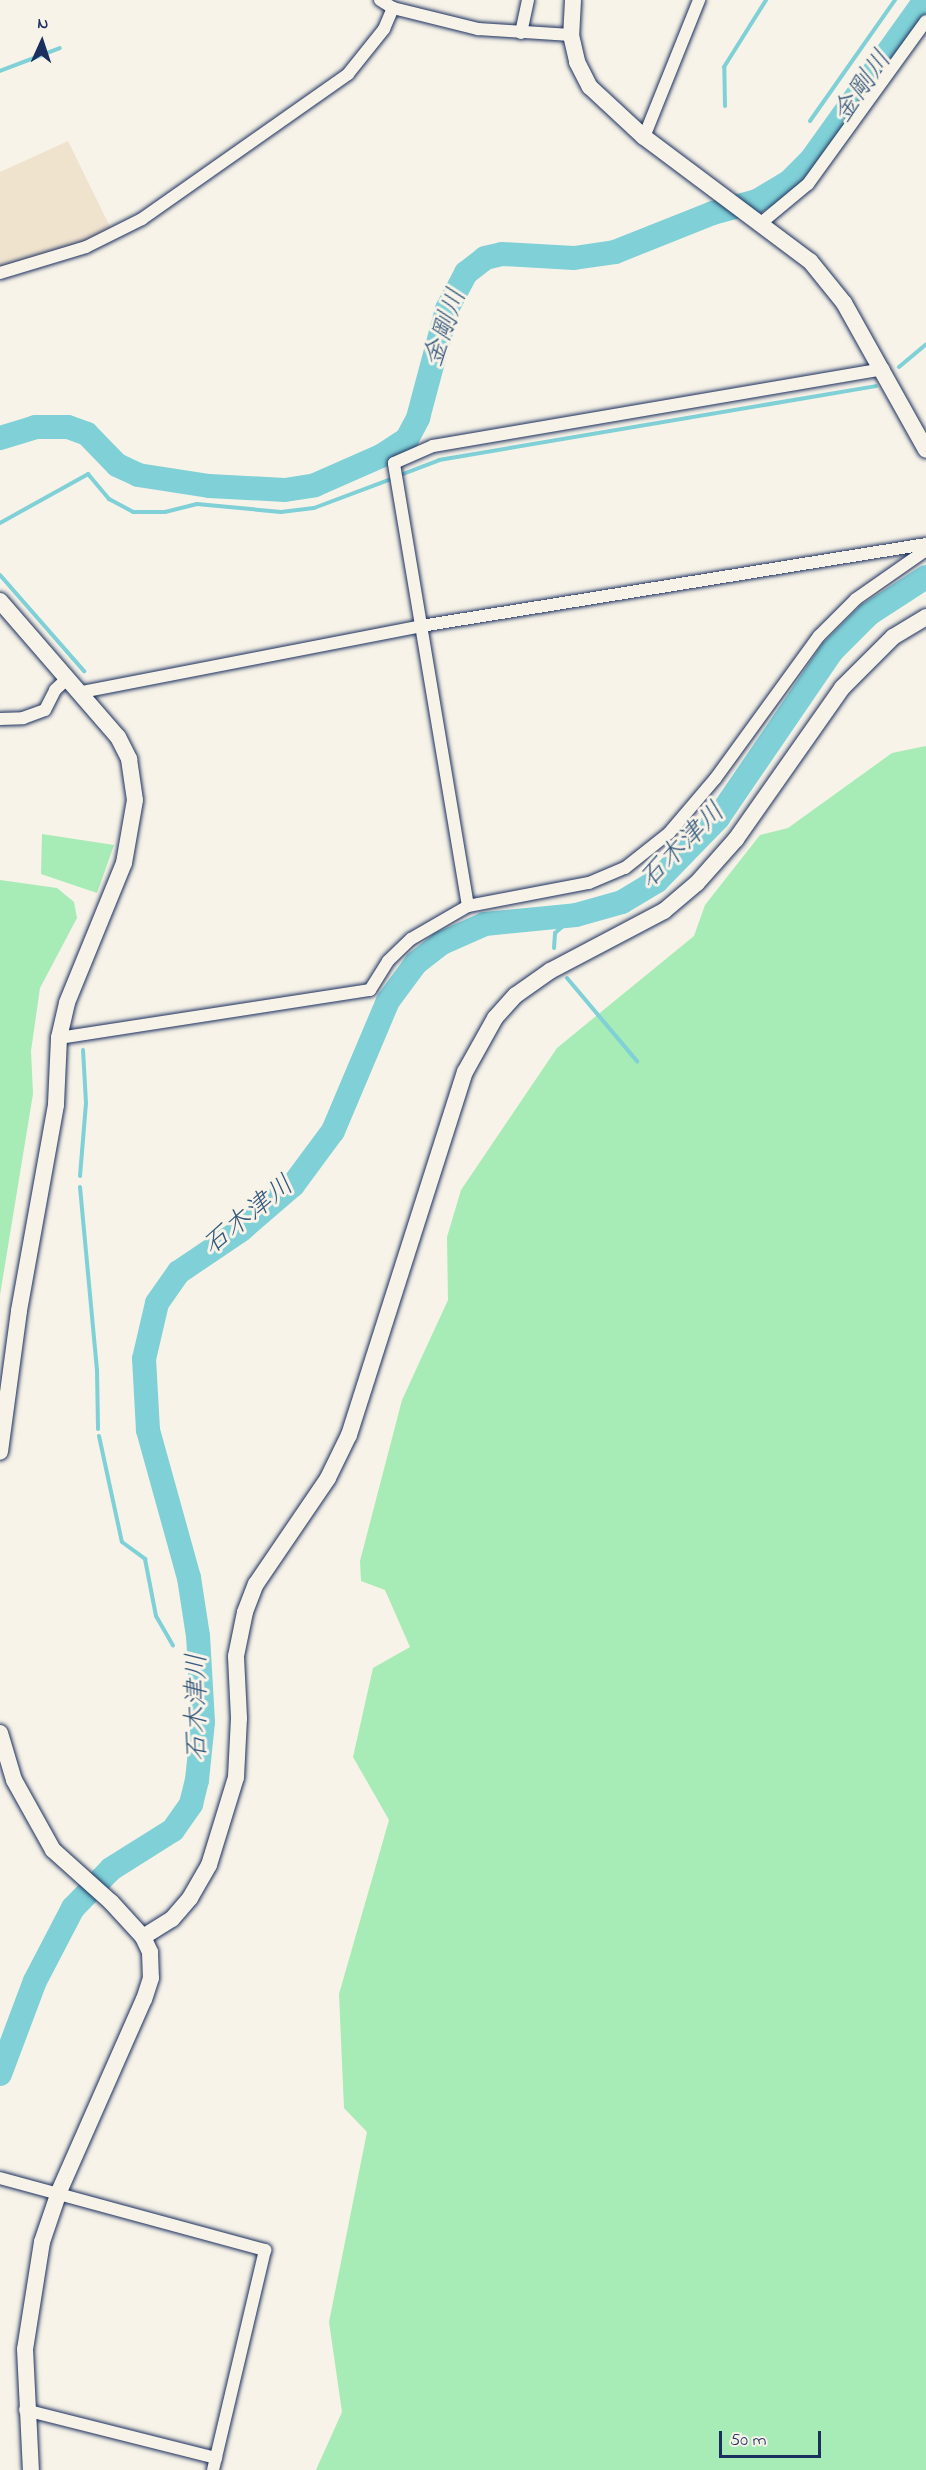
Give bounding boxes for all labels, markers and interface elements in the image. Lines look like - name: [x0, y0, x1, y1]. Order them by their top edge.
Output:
- north arrow: [12, 12, 72, 72]
- text: N: [37, 12, 49, 36]
- water label: 金剛川: [826, 45, 900, 129]
- water label: 金剛川: [417, 284, 475, 372]
- water label: 石木津川: [633, 796, 733, 896]
- water label: 石木津川: [197, 1169, 301, 1263]
- water label: 石木津川: [182, 1653, 214, 1761]
- scale bar: [722, 2419, 824, 2457]
- text: 50 m: [730, 2428, 767, 2454]

